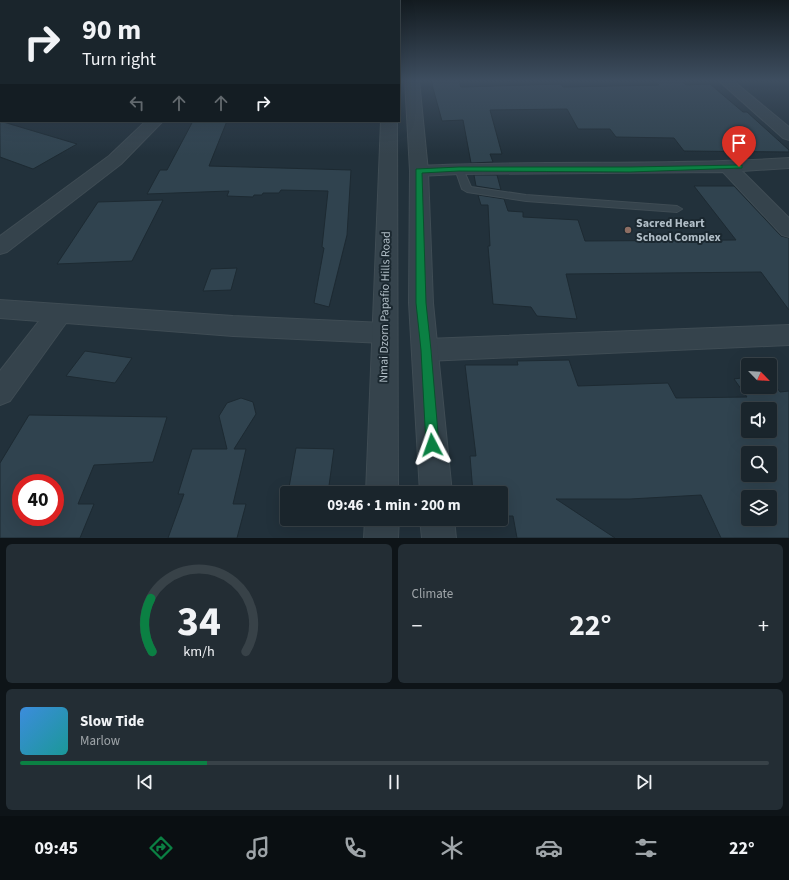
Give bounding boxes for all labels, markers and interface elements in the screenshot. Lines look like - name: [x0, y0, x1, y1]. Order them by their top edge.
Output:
- text: 90 m: [82, 10, 141, 50]
- icon: right: [16, 16, 68, 68]
- text: Turn right: [82, 47, 156, 72]
- icon: left: [126, 92, 148, 114]
- icon: ahead: [168, 92, 190, 114]
- icon: ahead: [210, 92, 232, 114]
- icon: right: [252, 92, 274, 114]
- pin: [722, 126, 756, 167]
- icon: arrive: [728, 132, 750, 154]
- place label: Sacred Heart School Complex: [636, 215, 721, 246]
- marker: Sacred Heart School Complex: [623, 225, 633, 235]
- street label: Nmai Dzorn Papafio Hills Road: [375, 231, 395, 383]
- north arrow: [741, 358, 777, 394]
- map controls: [741, 358, 777, 526]
- button: sound: [741, 402, 777, 438]
- position arrow: [411, 424, 453, 466]
- button: search: [741, 446, 777, 482]
- speed limit sign: 40: [12, 474, 64, 526]
- button: layers: [741, 490, 777, 526]
- text: 09:46 · 1 min · 200 m: [327, 495, 461, 516]
- text: Climate: [412, 585, 453, 603]
- text: 34: [177, 591, 221, 651]
- text: 22°: [569, 604, 612, 647]
- text: −: [412, 610, 422, 642]
- text: +: [758, 610, 769, 642]
- text: km/h: [183, 640, 215, 661]
- text: Slow Tide: [80, 711, 144, 732]
- text: Marlow: [80, 732, 120, 750]
- icon: previous: [134, 771, 156, 793]
- icon: pause: [383, 771, 405, 793]
- icon: next: [633, 771, 655, 793]
- icon: directions: [147, 834, 175, 862]
- icon: music: [244, 834, 272, 862]
- icon: phone: [341, 834, 369, 862]
- icon: climate: [438, 834, 466, 862]
- icon: car: [535, 834, 563, 862]
- icon: filters: [632, 834, 660, 862]
- text: 09:45: [35, 836, 78, 861]
- text: 22°: [729, 836, 755, 861]

